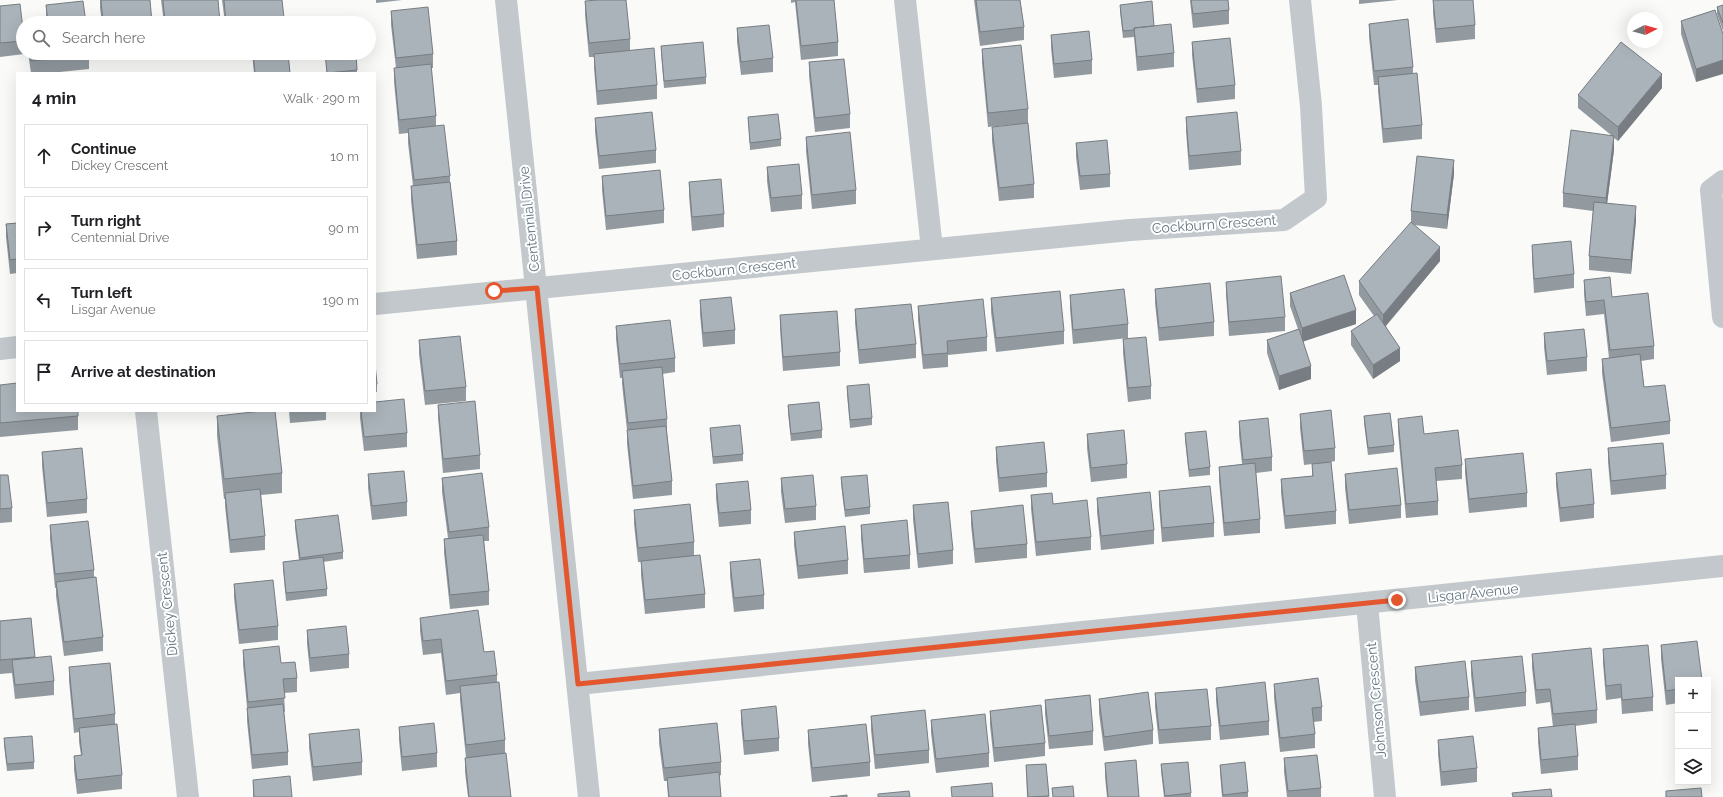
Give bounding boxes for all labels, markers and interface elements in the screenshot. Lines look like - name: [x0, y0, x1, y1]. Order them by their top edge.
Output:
- north arrow: [1627, 12, 1663, 48]
- search box: [16, 16, 376, 60]
- icon: search: [30, 27, 52, 49]
- text: Search here: [62, 29, 145, 47]
- text: 4 min: [32, 88, 76, 108]
- text: Walk · 290 m: [283, 91, 360, 106]
- text: Continue: [71, 140, 136, 158]
- icon: ahead: [33, 145, 55, 167]
- text: 10 m: [330, 149, 359, 164]
- text: Dickey Crescent: [71, 158, 168, 173]
- street label: Centennial Drive: [515, 165, 543, 273]
- text: Turn right: [71, 212, 141, 230]
- street label: Cockburn Crescent: [1151, 212, 1277, 236]
- icon: right: [33, 217, 55, 239]
- text: 90 m: [328, 221, 359, 236]
- text: Centennial Drive: [71, 230, 170, 245]
- street label: Cockburn Crescent: [671, 255, 797, 283]
- route start: [485, 282, 503, 300]
- text: Turn left: [71, 284, 132, 302]
- icon: left: [33, 289, 55, 311]
- text: 190 m: [323, 293, 359, 308]
- text: Lisgar Avenue: [71, 302, 156, 317]
- icon: arrive: [33, 361, 55, 383]
- text: Arrive at destination: [71, 363, 216, 381]
- street label: Dickey Crescent: [154, 551, 180, 657]
- street label: Lisgar Avenue: [1427, 580, 1519, 606]
- route end: [1388, 591, 1406, 609]
- street label: Johnson Crescent: [1363, 641, 1389, 758]
- map controls: [1675, 677, 1711, 785]
- button: +: [1675, 677, 1711, 713]
- button: −: [1675, 713, 1711, 749]
- button: layers: [1675, 749, 1711, 785]

